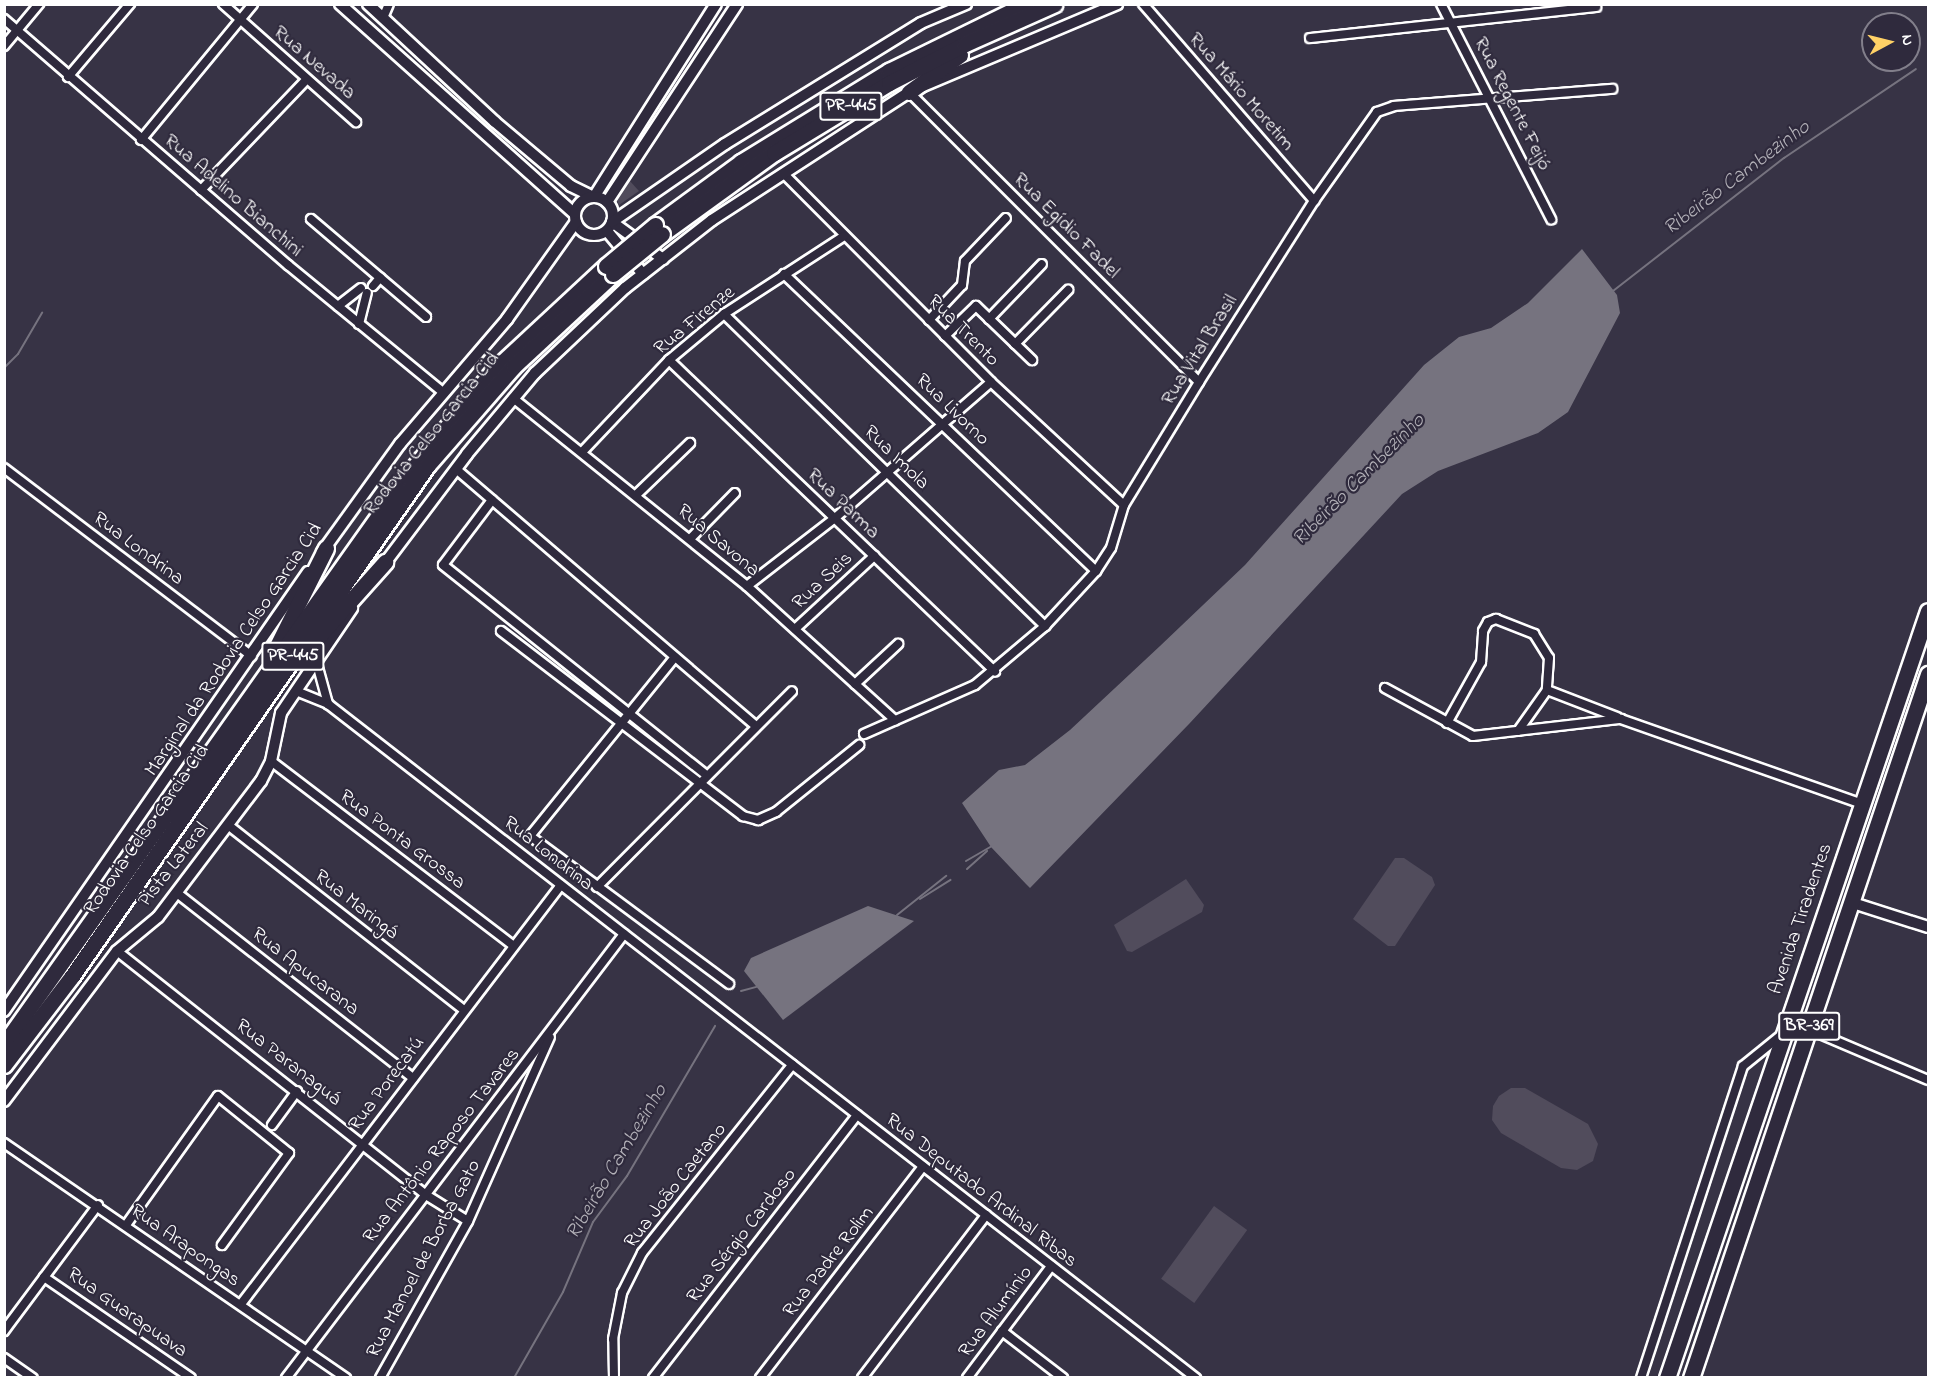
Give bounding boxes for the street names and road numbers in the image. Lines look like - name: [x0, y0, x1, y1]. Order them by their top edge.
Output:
- street label: Rua Nevada: [268, 21, 360, 105]
- street label: Rua Mário Moretim: [1183, 28, 1299, 156]
- street label: Rua Regente Feijó: [1468, 33, 1556, 175]
- road number: PR-445: [818, 91, 884, 121]
- street label: Rua Adelino Bianchini: [159, 129, 307, 263]
- street label: Rua Egídio Fadel: [1008, 168, 1124, 284]
- street label: Rua Firenze: [650, 281, 740, 361]
- street label: Rua Trento: [922, 290, 1004, 372]
- street label: Rua Vital Brasil: [1157, 290, 1243, 410]
- street label: Rodovia Celso Garcia Cid: [359, 348, 505, 520]
- street label: Rua Livorno: [910, 369, 994, 451]
- street label: Rua Imola: [858, 421, 934, 495]
- street label: Rua Parma: [802, 463, 884, 545]
- street label: Rua Savona: [672, 499, 764, 583]
- street label: Rua Londrina: [88, 507, 188, 591]
- street label: Marginal da Rodovia Celso Garcia Cid: [140, 519, 328, 781]
- street label: Rua Seis: [788, 547, 858, 615]
- road number: PR-445: [260, 641, 326, 671]
- street label: Rodovia Celso Garcia Cid: [79, 740, 215, 920]
- street label: Rua Ponta Grossa: [334, 785, 470, 895]
- street label: Rua Londrina: [498, 811, 598, 897]
- street label: Pista Lateral: [133, 818, 215, 912]
- street label: Avenida Tiradentes: [1764, 840, 1838, 998]
- street label: Rua Maringá: [309, 865, 403, 945]
- street label: Rua Apucarana: [246, 922, 364, 1022]
- road number: BR-369: [1778, 1011, 1840, 1041]
- street label: Rua Paranaguá: [230, 1014, 346, 1112]
- street label: Rua Porecatú: [344, 1032, 430, 1136]
- street label: Rua Antônio Raposo Tavares: [358, 1044, 526, 1248]
- street label: Rua Deputado Ardinal Ribas: [880, 1109, 1082, 1273]
- street label: Rua João Caetano: [620, 1119, 732, 1253]
- street label: Rua Manoel de Borba Gato: [362, 1156, 486, 1362]
- street label: Rua Sérgio Cardoso: [682, 1164, 802, 1308]
- street label: Rua Arapongas: [125, 1199, 245, 1293]
- street label: Rua Padre Rolim: [778, 1202, 880, 1322]
- street label: Rua Alumínio: [954, 1262, 1038, 1362]
- street label: Rua Guarapuava: [62, 1263, 192, 1363]

